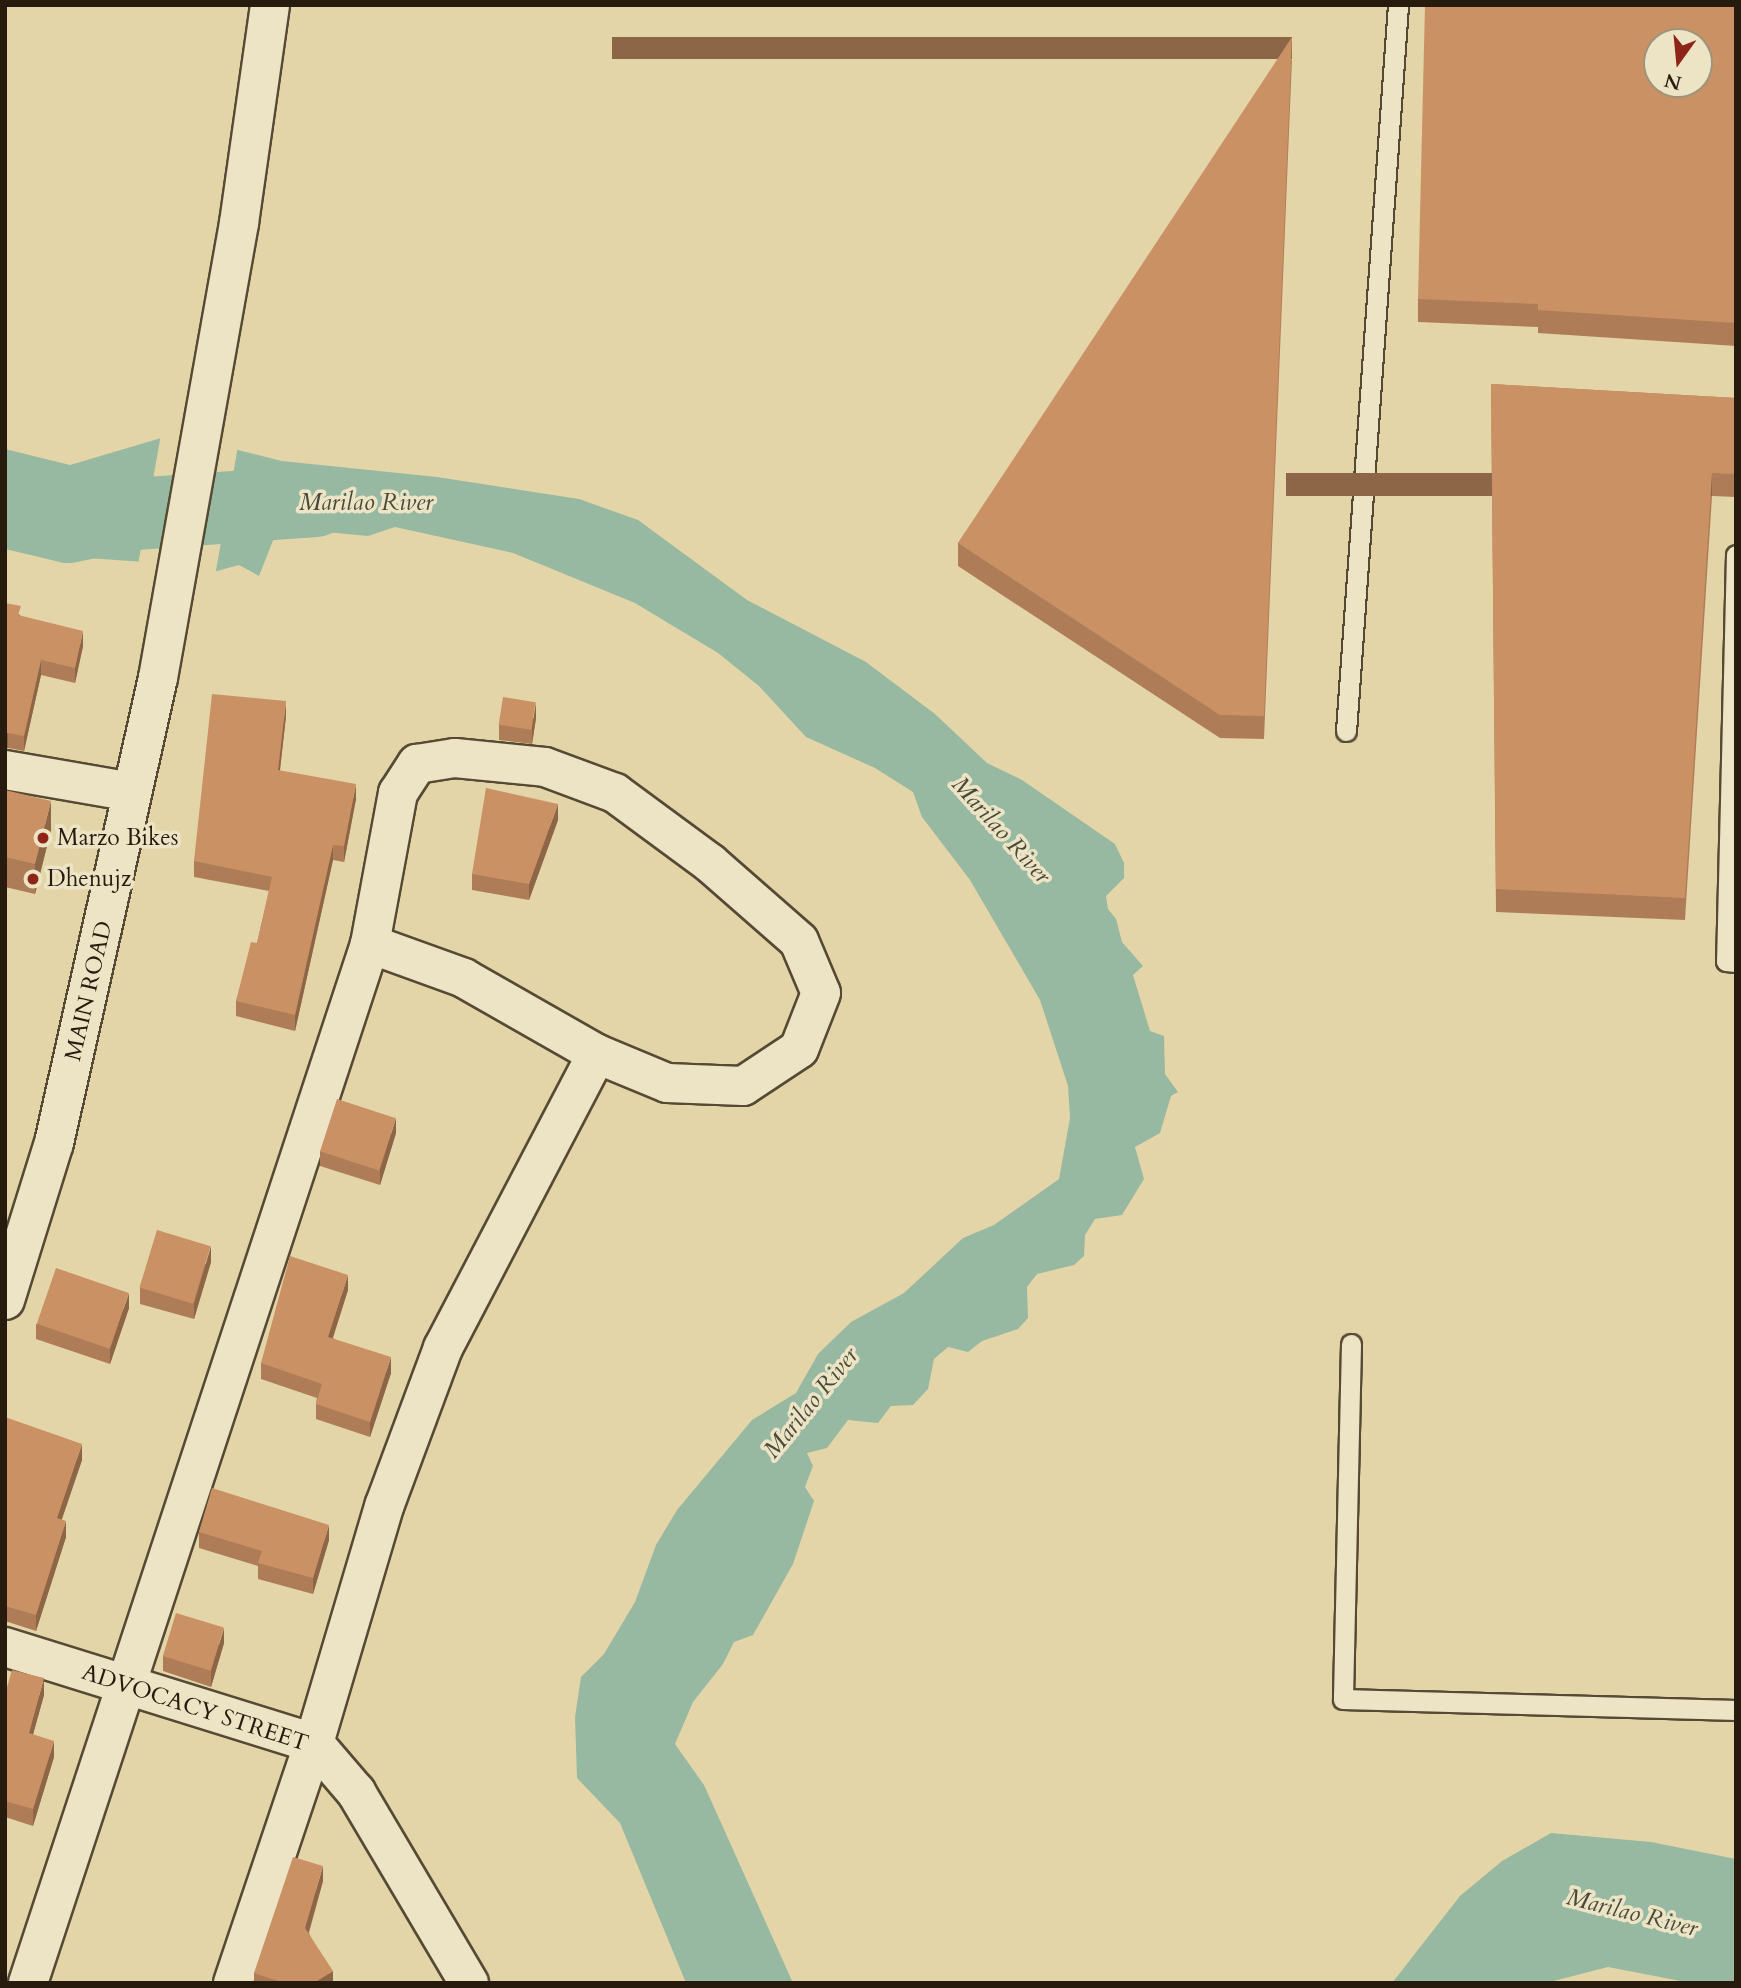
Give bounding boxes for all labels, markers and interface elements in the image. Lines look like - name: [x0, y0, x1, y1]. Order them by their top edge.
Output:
- north arrow: [1643, 28, 1713, 98]
- text: N: [1662, 67, 1684, 96]
- water label: Marilao River: [299, 489, 433, 517]
- water label: Marilao River: [945, 771, 1057, 889]
- place label: Marzo Bikes: [57, 824, 178, 852]
- marker: Marzo Bikes: [35, 830, 51, 846]
- place label: Dhenujz: [47, 865, 131, 893]
- marker: Dhenujz: [25, 871, 41, 887]
- street label: MAIN ROAD: [60, 918, 118, 1064]
- water label: Marilao River: [758, 1342, 864, 1464]
- street label: ADVOCACY STREET: [78, 1658, 312, 1758]
- water label: Marilao River: [1563, 1883, 1701, 1943]

